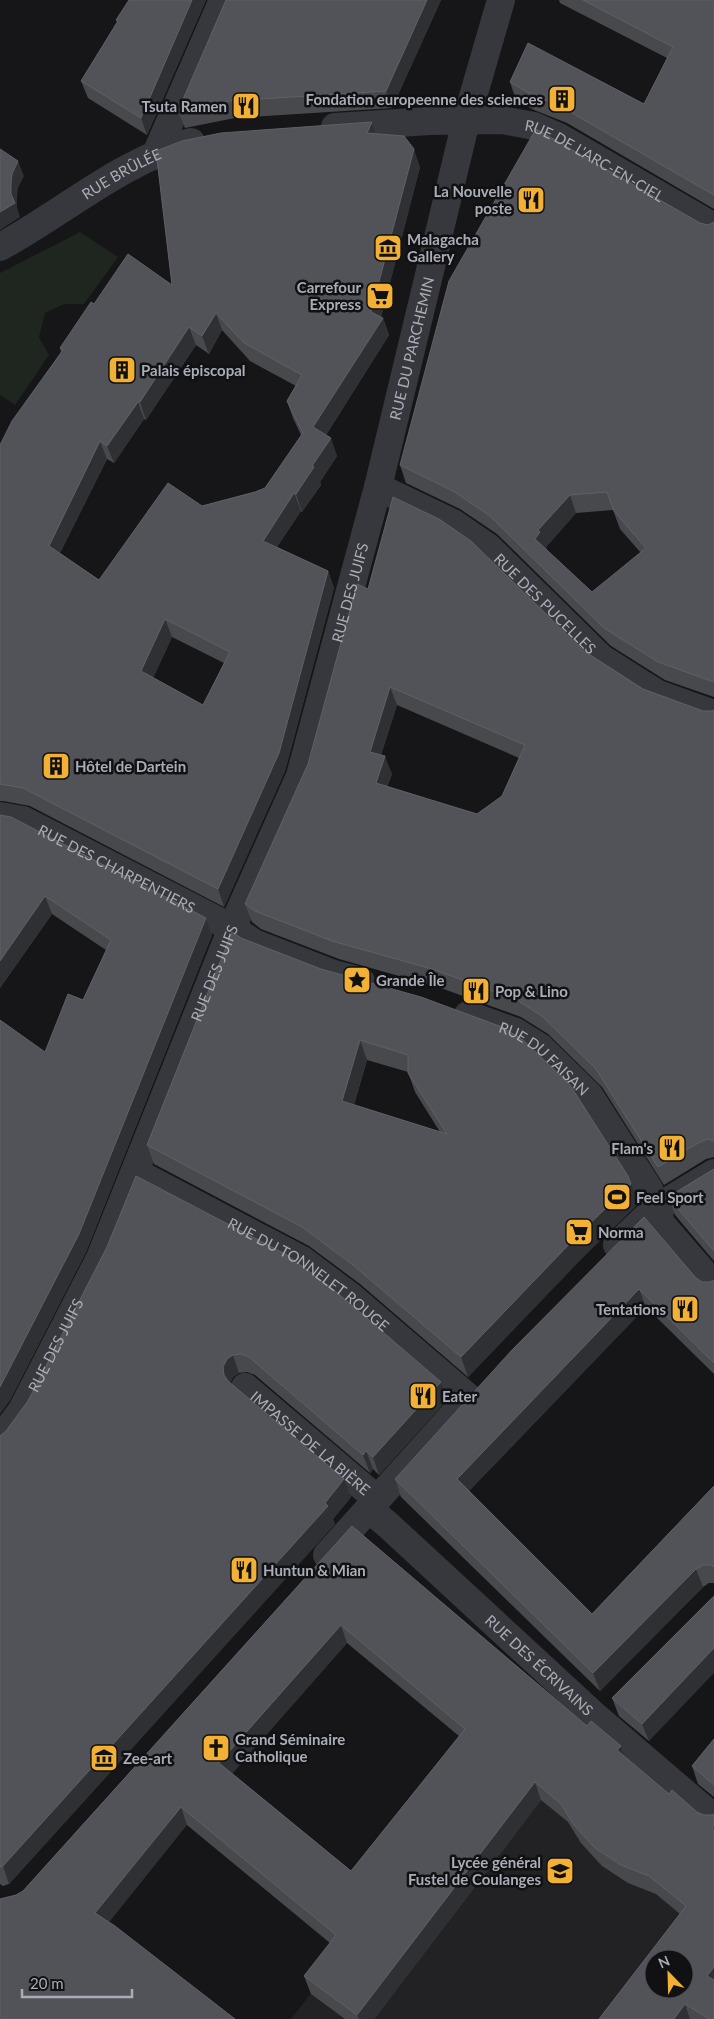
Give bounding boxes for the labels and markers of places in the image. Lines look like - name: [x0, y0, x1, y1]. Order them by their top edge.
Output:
- building icon: Fondation europeenne des sciences: [547, 84, 577, 114]
- place label: Fondation europeenne des sciences: [306, 90, 543, 108]
- restaurant icon: Tsuta Ramen: [231, 91, 261, 121]
- place label: Tsuta Ramen: [142, 97, 227, 115]
- place label: La Nouvelle poste: [433, 182, 512, 217]
- restaurant icon: La Nouvelle poste: [516, 185, 546, 215]
- place label: Malagacha Gallery: [407, 230, 479, 265]
- museum icon: Malagacha Gallery: [373, 233, 403, 263]
- place label: Carrefour Express: [297, 278, 361, 313]
- supermarket icon: Carrefour Express: [365, 281, 395, 311]
- building icon: Palais épiscopal: [107, 355, 137, 385]
- place label: Palais épiscopal: [141, 361, 246, 379]
- building icon: Hôtel de Dartein: [41, 751, 71, 781]
- place label: Hôtel de Dartein: [75, 757, 186, 775]
- place icon: Grande Île: [342, 965, 372, 995]
- place label: Grande Île: [376, 971, 445, 989]
- restaurant icon: Pop & Lino: [461, 976, 491, 1006]
- place label: Pop & Lino: [495, 982, 568, 1000]
- restaurant icon: Flam's: [657, 1133, 687, 1163]
- place label: Flam's: [611, 1139, 653, 1157]
- sports icon: Feel Sport: [602, 1182, 632, 1212]
- place label: Feel Sport: [636, 1188, 704, 1206]
- supermarket icon: Norma: [564, 1217, 594, 1247]
- place label: Norma: [598, 1223, 644, 1241]
- restaurant icon: Tentations: [670, 1294, 700, 1324]
- place label: Tentations: [596, 1300, 666, 1318]
- restaurant icon: Eater: [408, 1381, 438, 1411]
- place label: Eater: [442, 1387, 478, 1405]
- restaurant icon: Huntun & Mian: [229, 1555, 259, 1585]
- place label: Huntun & Mian: [263, 1561, 366, 1579]
- place label: Grand Séminaire Catholique: [235, 1730, 345, 1765]
- church icon: Grand Séminaire Catholique: [201, 1733, 231, 1763]
- museum icon: Zee-art: [89, 1743, 119, 1773]
- place label: Zee-art: [123, 1749, 173, 1767]
- place label: Lycée général Fustel de Coulanges: [408, 1853, 541, 1888]
- school or university icon: Lycée général Fustel de Coulanges: [545, 1856, 575, 1886]

